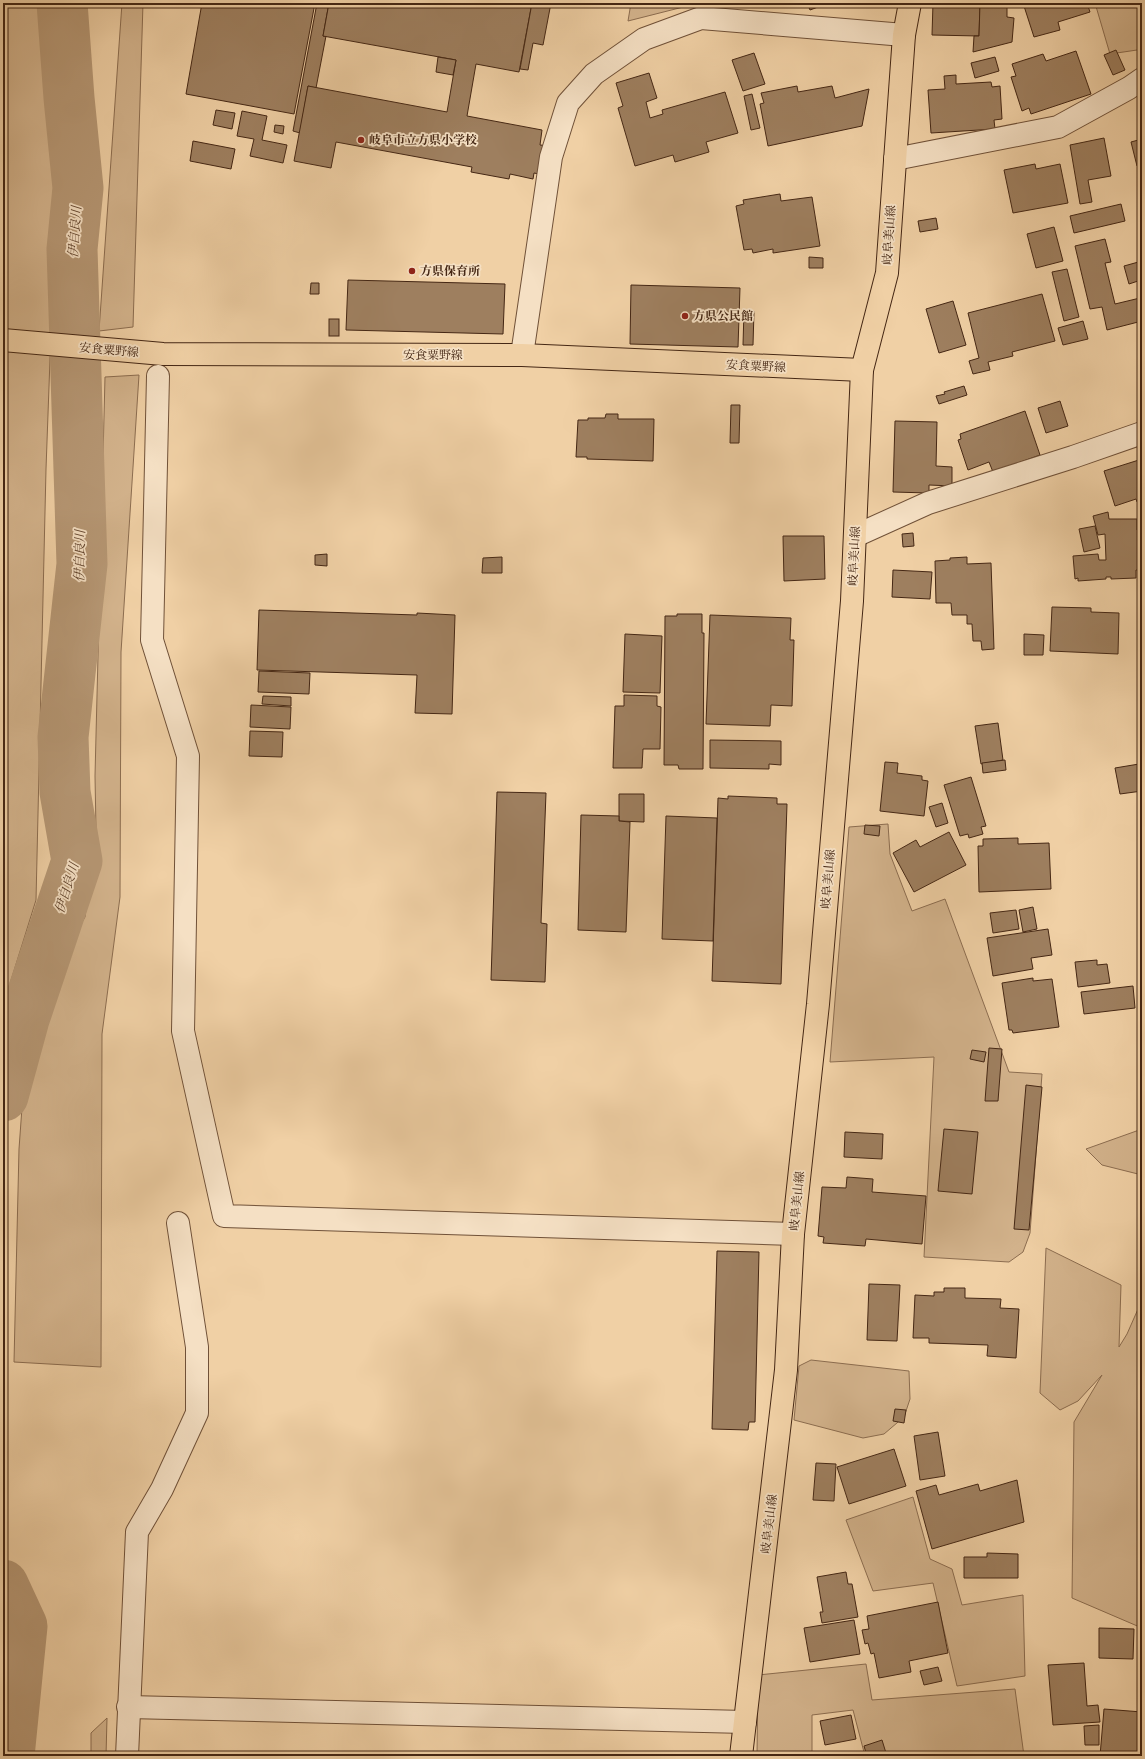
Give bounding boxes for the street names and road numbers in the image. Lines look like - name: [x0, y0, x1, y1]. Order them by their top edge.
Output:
- street label: 岐阜美山線: [880, 205, 898, 265]
- street label: 安食粟野線: [78, 340, 140, 360]
- street label: 安食粟野線: [403, 348, 463, 362]
- street label: 安食粟野線: [726, 357, 786, 375]
- street label: 岐阜美山線: [845, 526, 863, 586]
- street label: 岐阜美山線: [818, 848, 838, 910]
- street label: 岐阜美山線: [787, 1170, 807, 1232]
- street label: 岐阜美山線: [758, 1493, 780, 1555]

